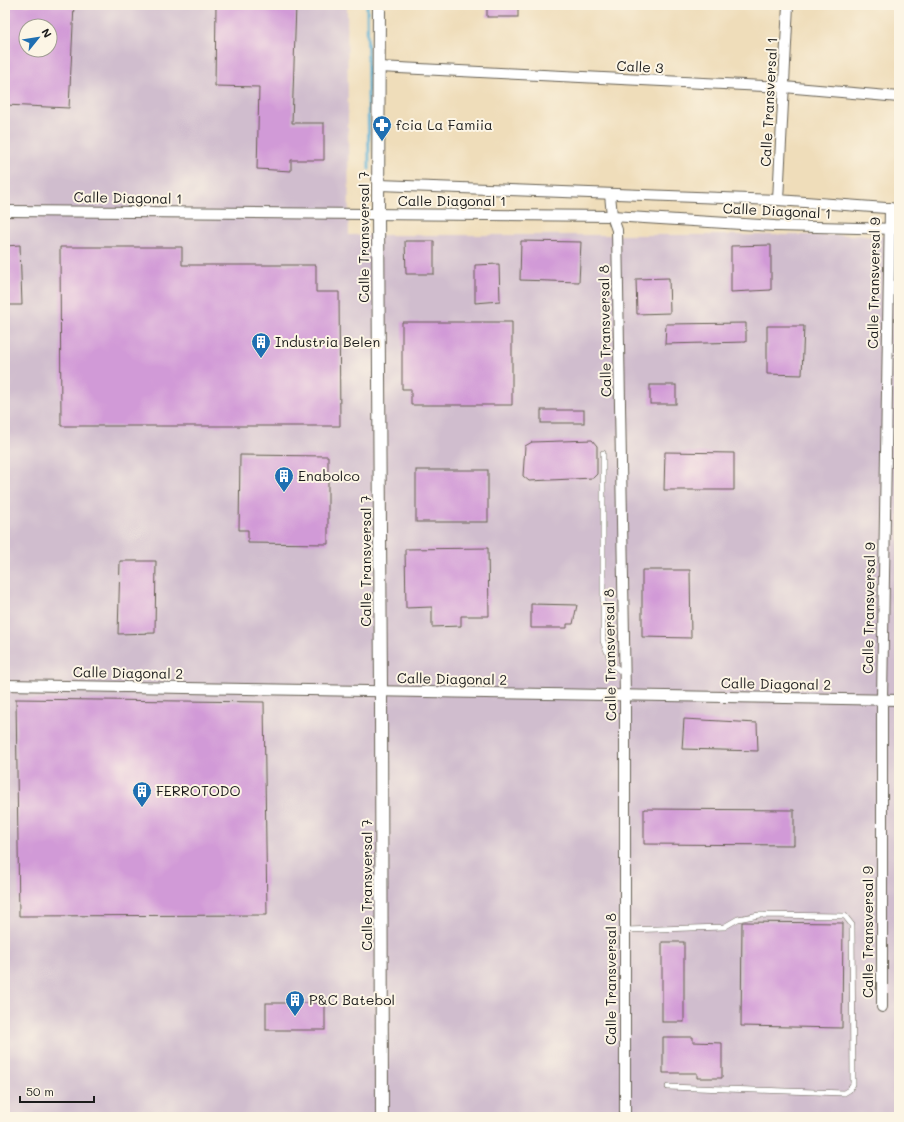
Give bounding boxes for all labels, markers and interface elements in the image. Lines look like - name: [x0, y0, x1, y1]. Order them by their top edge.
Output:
- north arrow: [18, 18, 58, 58]
- text: N: [39, 25, 56, 40]
- street label: Calle Transversal 1: [756, 37, 781, 167]
- street label: Calle 3: [616, 56, 664, 77]
- pharmacy icon: fcia La Famiia: [371, 114, 393, 142]
- place label: fcia La Famiia: [396, 115, 493, 134]
- street label: Calle Transversal 7: [354, 171, 373, 303]
- street label: Calle Diagonal 1: [74, 187, 183, 208]
- street label: Calle Diagonal 1: [398, 191, 506, 210]
- street label: Calle Diagonal 1: [722, 198, 832, 223]
- street label: Calle Transversal 9: [863, 217, 884, 349]
- street label: Calle Transversal 8: [594, 265, 615, 397]
- building icon: Industria Belen: [250, 331, 272, 359]
- place label: Industria Belen: [275, 332, 380, 351]
- building icon: Enabolco: [273, 465, 295, 493]
- place label: Enabolco: [298, 466, 360, 485]
- street label: Calle Transversal 7: [356, 495, 375, 627]
- street label: Calle Transversal 9: [858, 542, 879, 674]
- street label: Calle Transversal 8: [599, 589, 620, 721]
- street label: Calle Diagonal 2: [73, 662, 183, 683]
- street label: Calle Diagonal 2: [397, 668, 507, 689]
- street label: Calle Diagonal 2: [721, 673, 831, 694]
- building icon: FERROTODO: [131, 780, 153, 808]
- place label: FERROTODO: [156, 781, 240, 800]
- street label: Calle Transversal 7: [357, 819, 376, 951]
- street label: Calle Transversal 9: [858, 866, 877, 998]
- street label: Calle Transversal 8: [601, 913, 620, 1045]
- building icon: P&C Batebol: [284, 989, 306, 1017]
- place label: P&C Batebol: [309, 990, 395, 1009]
- scale bar: [20, 1078, 94, 1104]
- text: 50 m: [26, 1083, 54, 1099]

